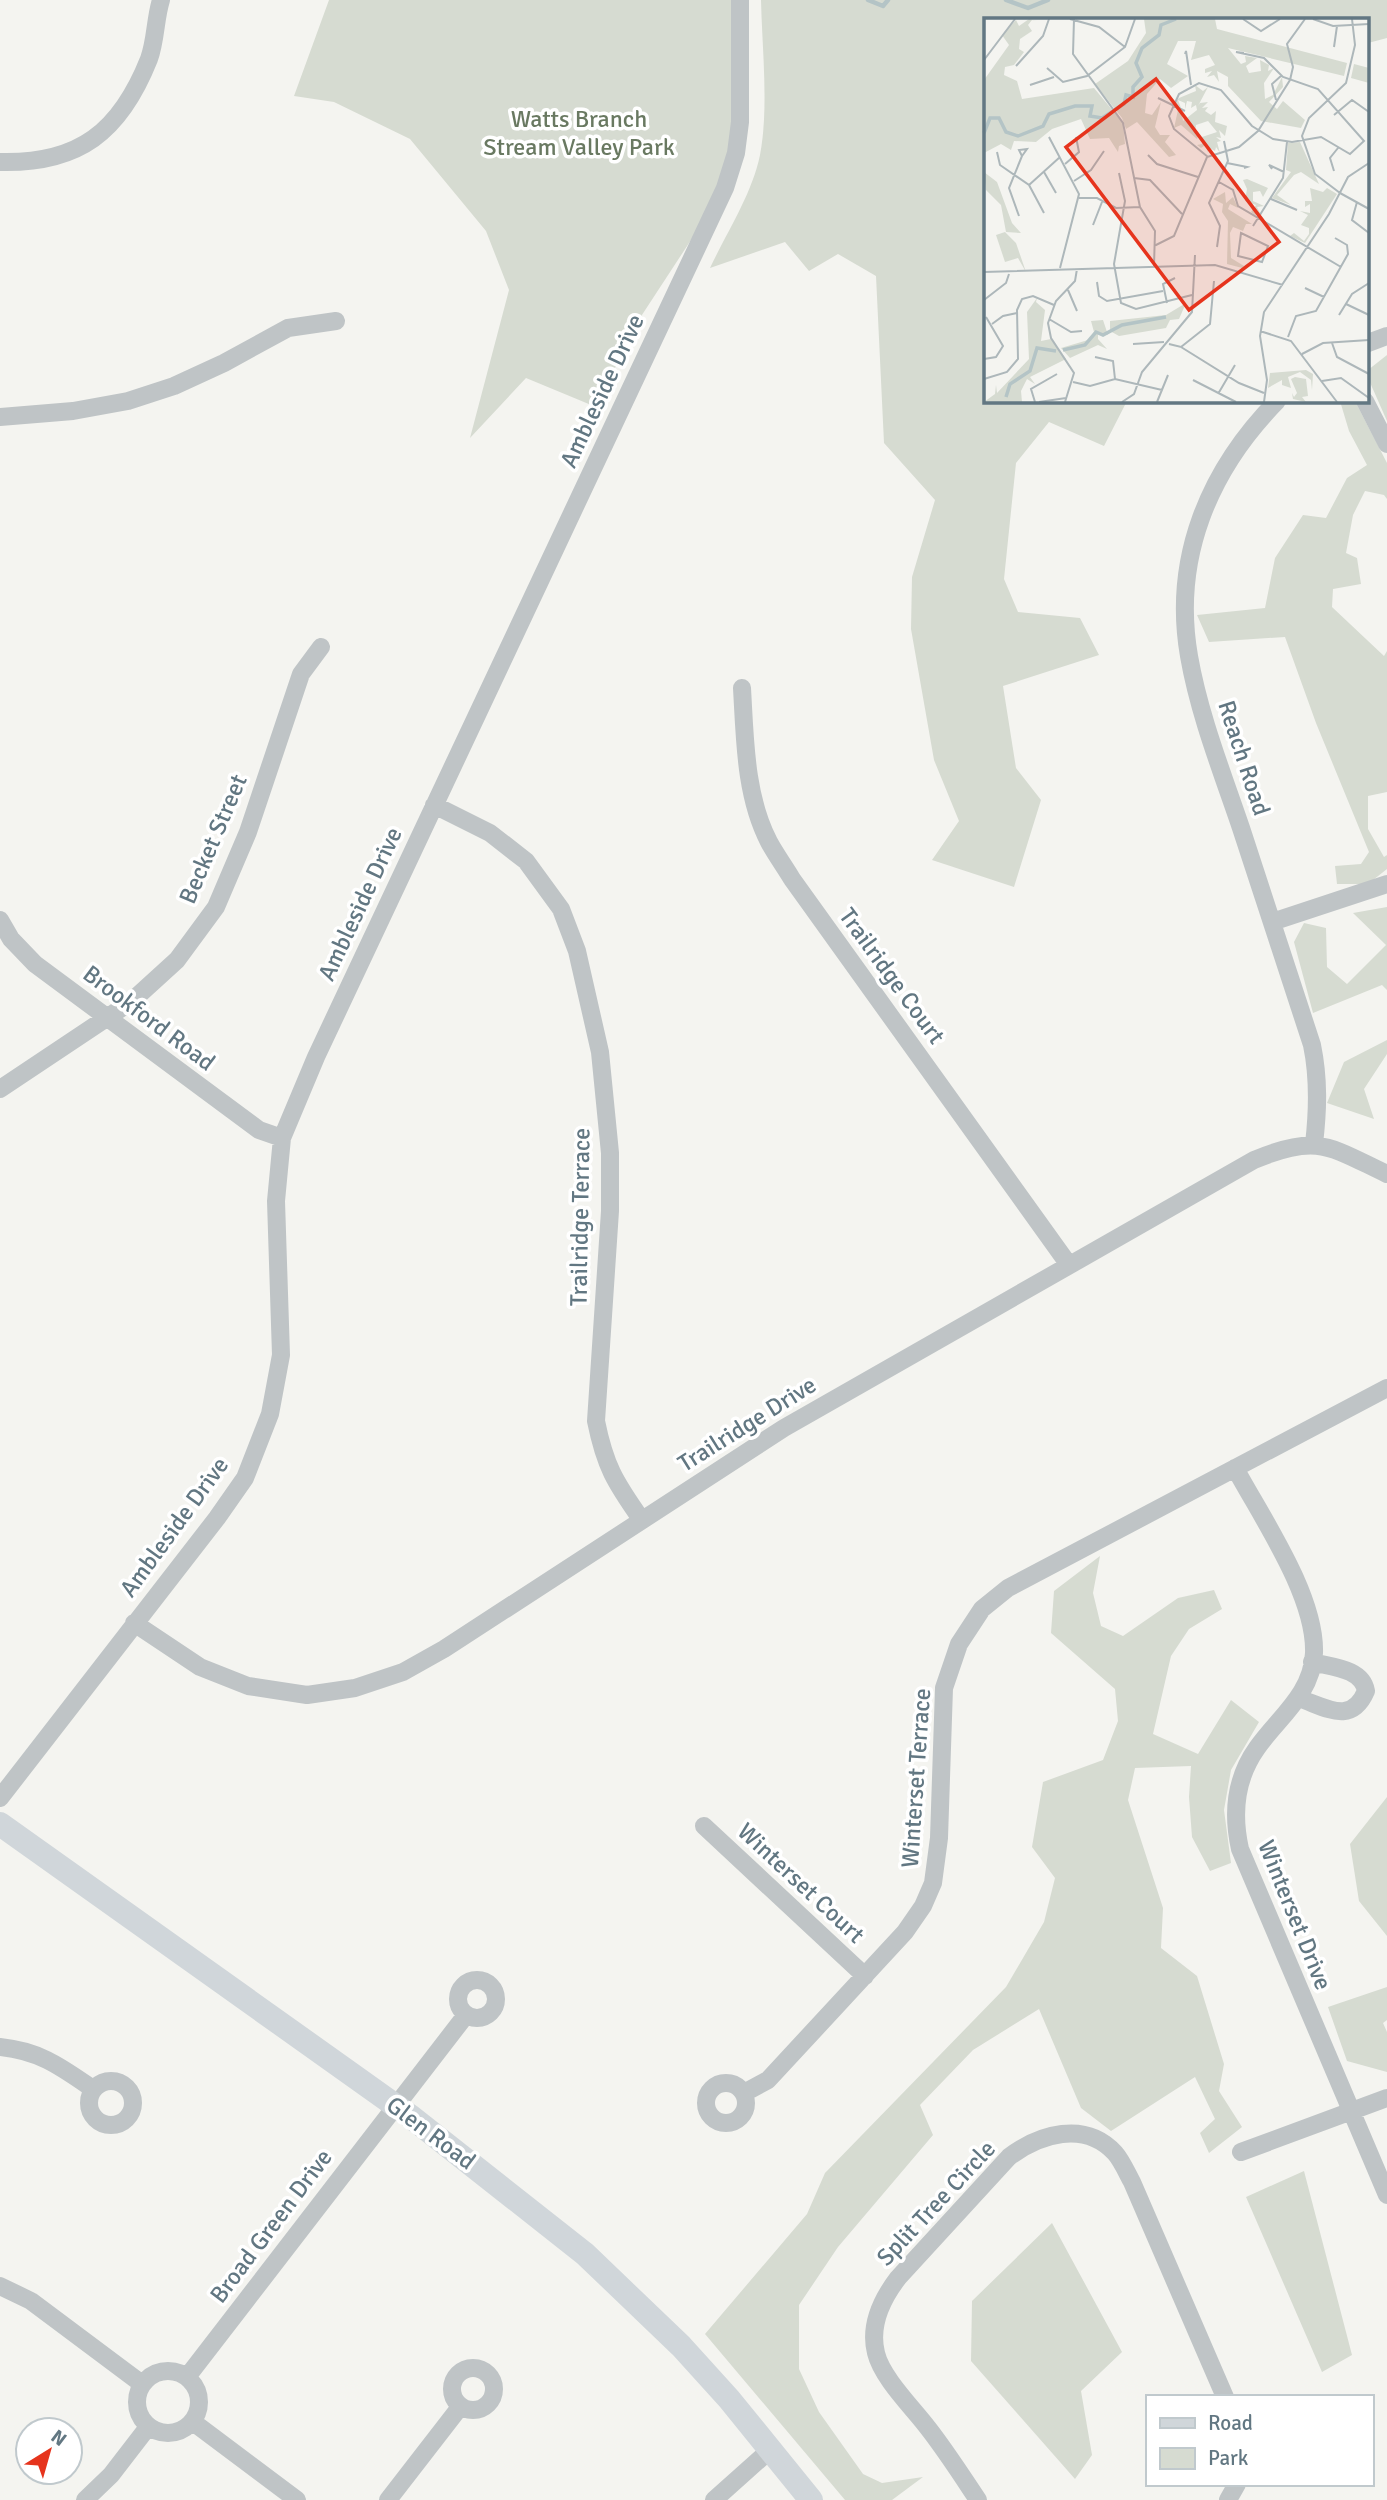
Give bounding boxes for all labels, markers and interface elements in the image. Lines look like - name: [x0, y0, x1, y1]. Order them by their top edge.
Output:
- inset map: [984, 18, 1370, 402]
- park label: Watts Branch Stream Valley Park: [483, 104, 675, 162]
- street label: Ambleside Drive: [553, 309, 651, 473]
- street label: Reach Road: [1211, 697, 1277, 819]
- street label: Becket Street: [172, 770, 254, 908]
- street label: Ambleside Drive: [311, 822, 409, 986]
- street label: Trailridge Court: [833, 902, 951, 1050]
- street label: Brookford Road: [77, 959, 221, 1077]
- street label: Trailridge Terrace: [563, 1128, 597, 1306]
- street label: Trailridge Drive: [672, 1370, 822, 1478]
- street label: Ambleside Drive: [113, 1451, 235, 1603]
- street label: Winterset Terrace: [895, 1687, 937, 1869]
- street label: Winterset Court: [731, 1816, 871, 1950]
- street label: Winterset Drive: [1251, 1836, 1339, 1994]
- street label: Glen Road: [380, 2090, 482, 2176]
- street label: Split Tree Circle: [870, 2134, 1002, 2272]
- street label: Broad Green Drive: [203, 2143, 339, 2309]
- legend: [1146, 2395, 1373, 2486]
- text: Road: [1208, 2410, 1253, 2436]
- north arrow: [14, 2416, 84, 2486]
- text: N: [46, 2425, 71, 2452]
- text: Park: [1208, 2445, 1249, 2471]

